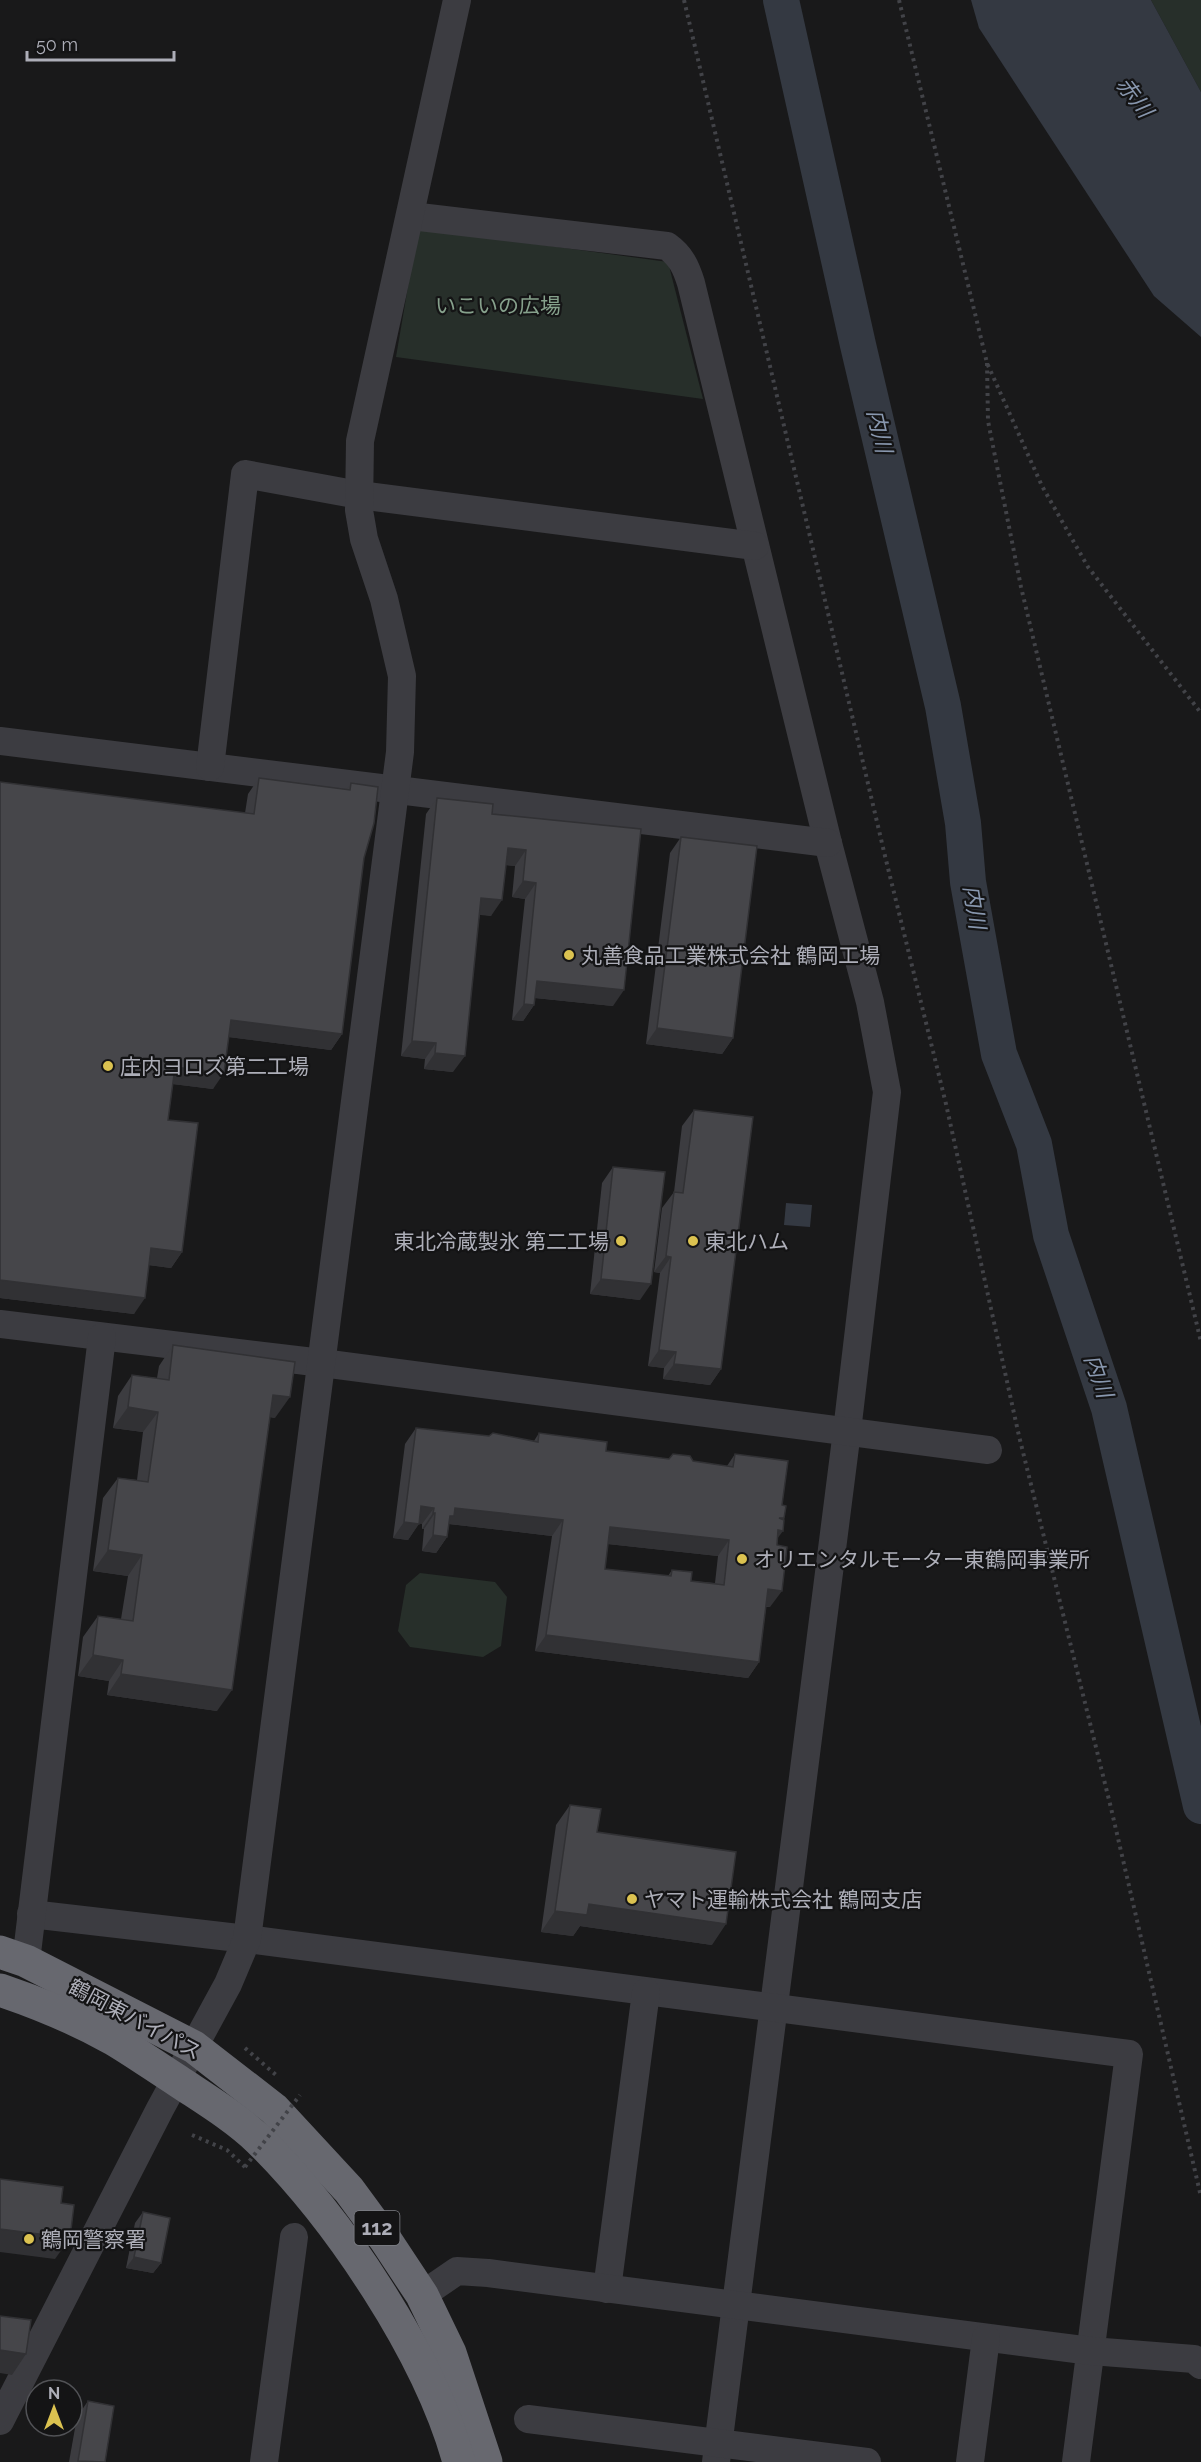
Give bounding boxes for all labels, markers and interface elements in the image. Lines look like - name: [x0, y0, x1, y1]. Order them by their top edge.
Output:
- scale bar: [27, 24, 174, 62]
- text: 50 m: [36, 34, 78, 55]
- water label: 赤川: [1111, 72, 1160, 124]
- park label: いこいの広場: [435, 293, 561, 318]
- water label: 内川: [862, 407, 898, 457]
- water label: 内川: [959, 883, 992, 933]
- place label: 丸善食品工業株式会社 鶴岡工場: [581, 943, 880, 968]
- marker: 丸善食品工業株式会社 鶴岡工場: [562, 948, 576, 962]
- place label: 庄内ヨロズ第二工場: [120, 1054, 309, 1079]
- marker: 庄内ヨロズ第二工場: [101, 1059, 115, 1073]
- place label: 東北冷蔵製氷 第二工場: [394, 1229, 609, 1254]
- place label: 東北ハム: [705, 1229, 789, 1254]
- marker: 東北冷蔵製氷 第二工場: [614, 1234, 628, 1248]
- marker: 東北ハム: [686, 1234, 700, 1248]
- water label: 内川: [1080, 1351, 1119, 1403]
- place label: オリエンタルモーター東鶴岡事業所: [754, 1547, 1090, 1572]
- marker: オリエンタルモーター東鶴岡事業所: [735, 1552, 749, 1566]
- place label: ヤマト運輸株式会社 鶴岡支店: [644, 1887, 922, 1912]
- marker: ヤマト運輸株式会社 鶴岡支店: [625, 1892, 639, 1906]
- street label: 鶴岡東バイパス: [64, 1974, 206, 2064]
- road number: 112: [354, 2211, 400, 2245]
- place label: 鶴岡警察署: [41, 2227, 146, 2252]
- marker: 鶴岡警察署: [22, 2232, 36, 2246]
- north arrow: [24, 2378, 84, 2438]
- text: N: [48, 2384, 60, 2403]

